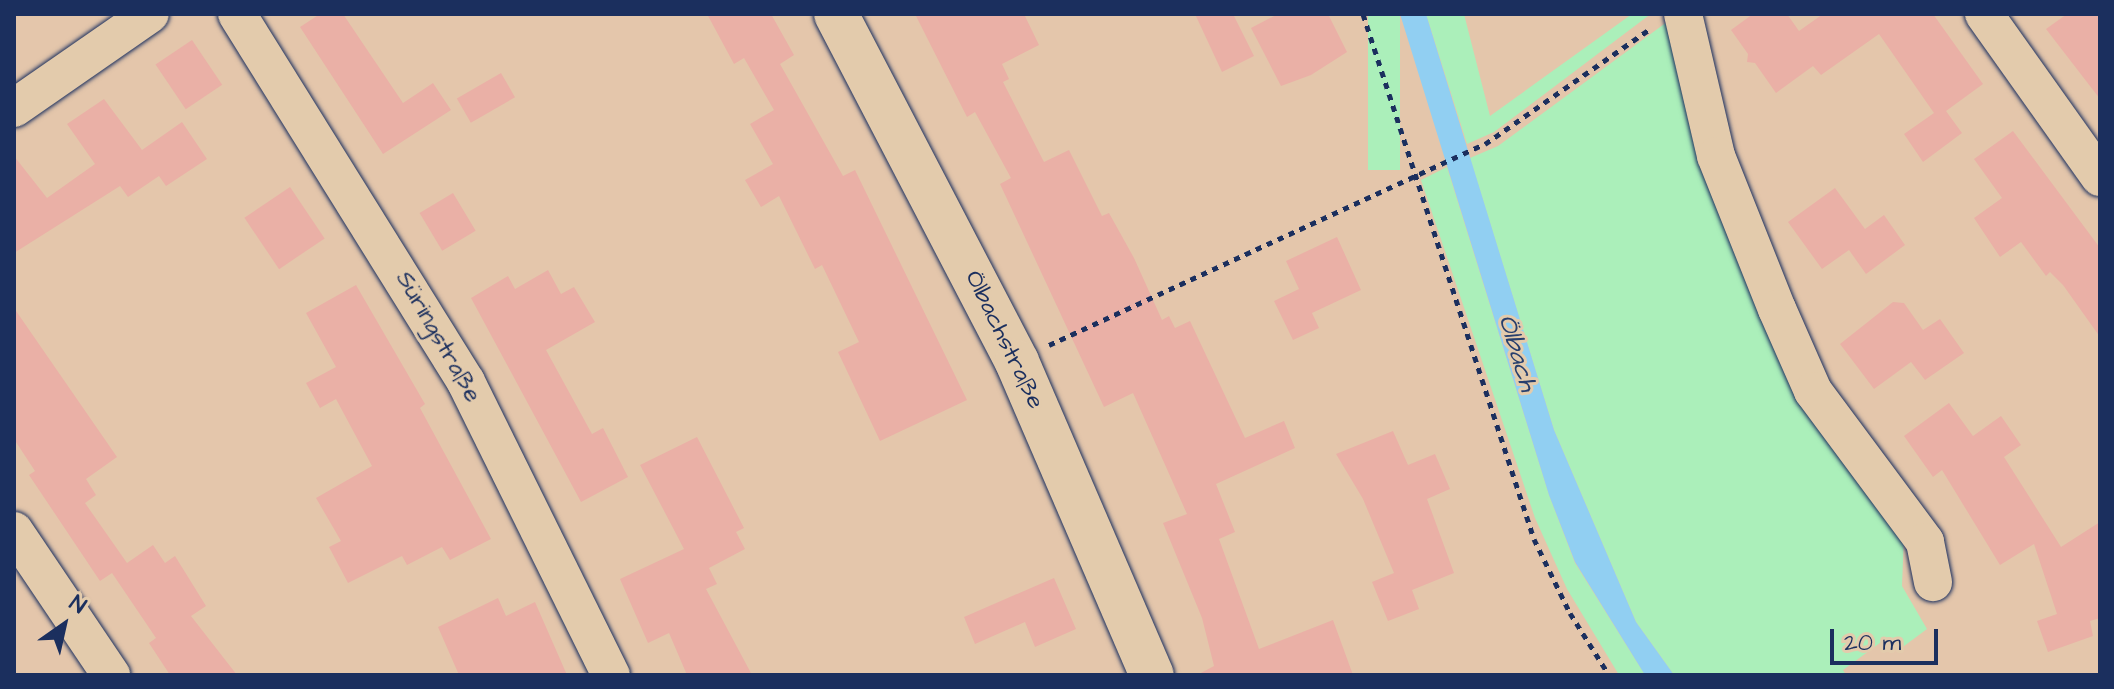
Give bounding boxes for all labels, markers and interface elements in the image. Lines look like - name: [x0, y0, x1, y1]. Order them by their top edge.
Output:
- street label: Ölbachstraße: [958, 266, 1050, 414]
- street label: Süringstraße: [389, 267, 487, 407]
- water label: Ölbach: [1491, 311, 1543, 395]
- north arrow: [24, 585, 104, 665]
- text: N: [63, 588, 92, 621]
- scale bar: [1834, 613, 1942, 663]
- text: 20 m: [1844, 626, 1901, 660]

